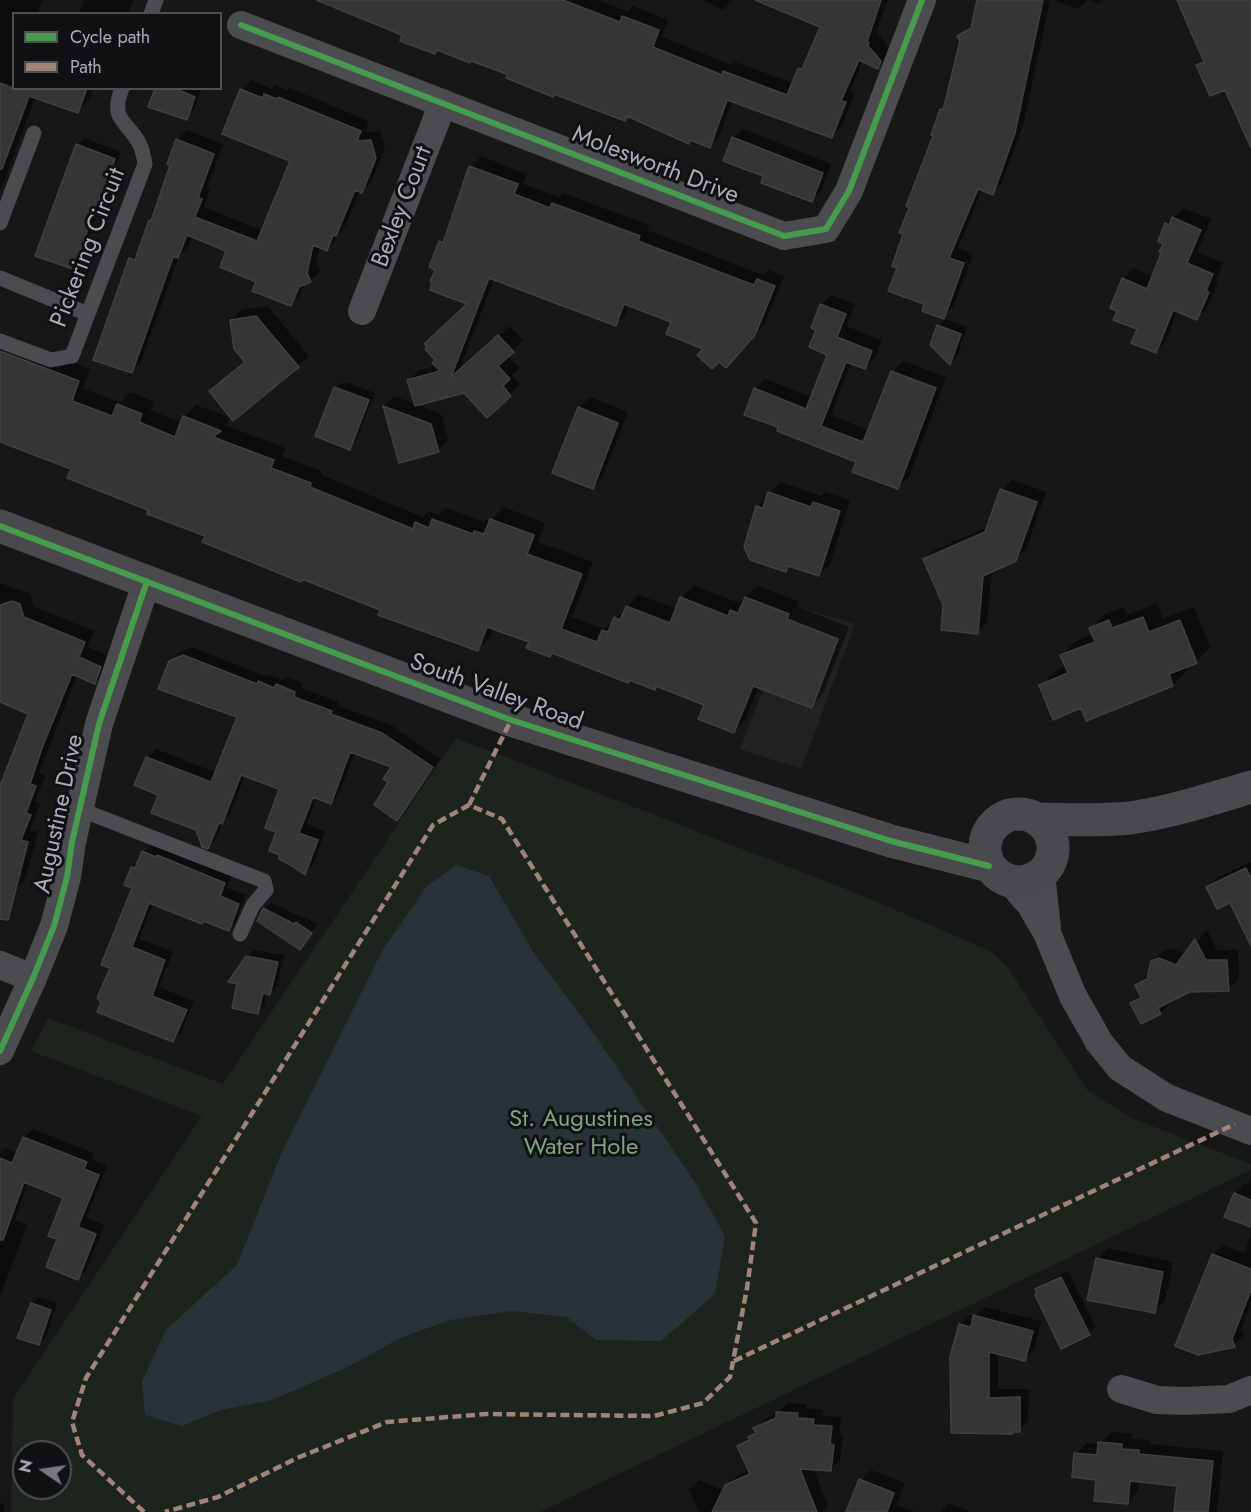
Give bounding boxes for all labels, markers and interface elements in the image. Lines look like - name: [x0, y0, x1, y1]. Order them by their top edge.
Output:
- legend: [12, 12, 222, 90]
- text: Cycle path: [70, 24, 150, 50]
- text: Path: [70, 54, 102, 80]
- street label: Molesworth Drive: [568, 121, 742, 211]
- street label: Bexley Court: [367, 143, 439, 271]
- street label: Pickering Circuit: [45, 164, 133, 332]
- street label: South Valley Road: [406, 648, 586, 738]
- street label: Augustine Drive: [29, 732, 91, 896]
- park label: St. Augustines Water Hole: [509, 1106, 653, 1162]
- north arrow: [12, 1440, 72, 1500]
- text: N: [13, 1458, 39, 1475]

